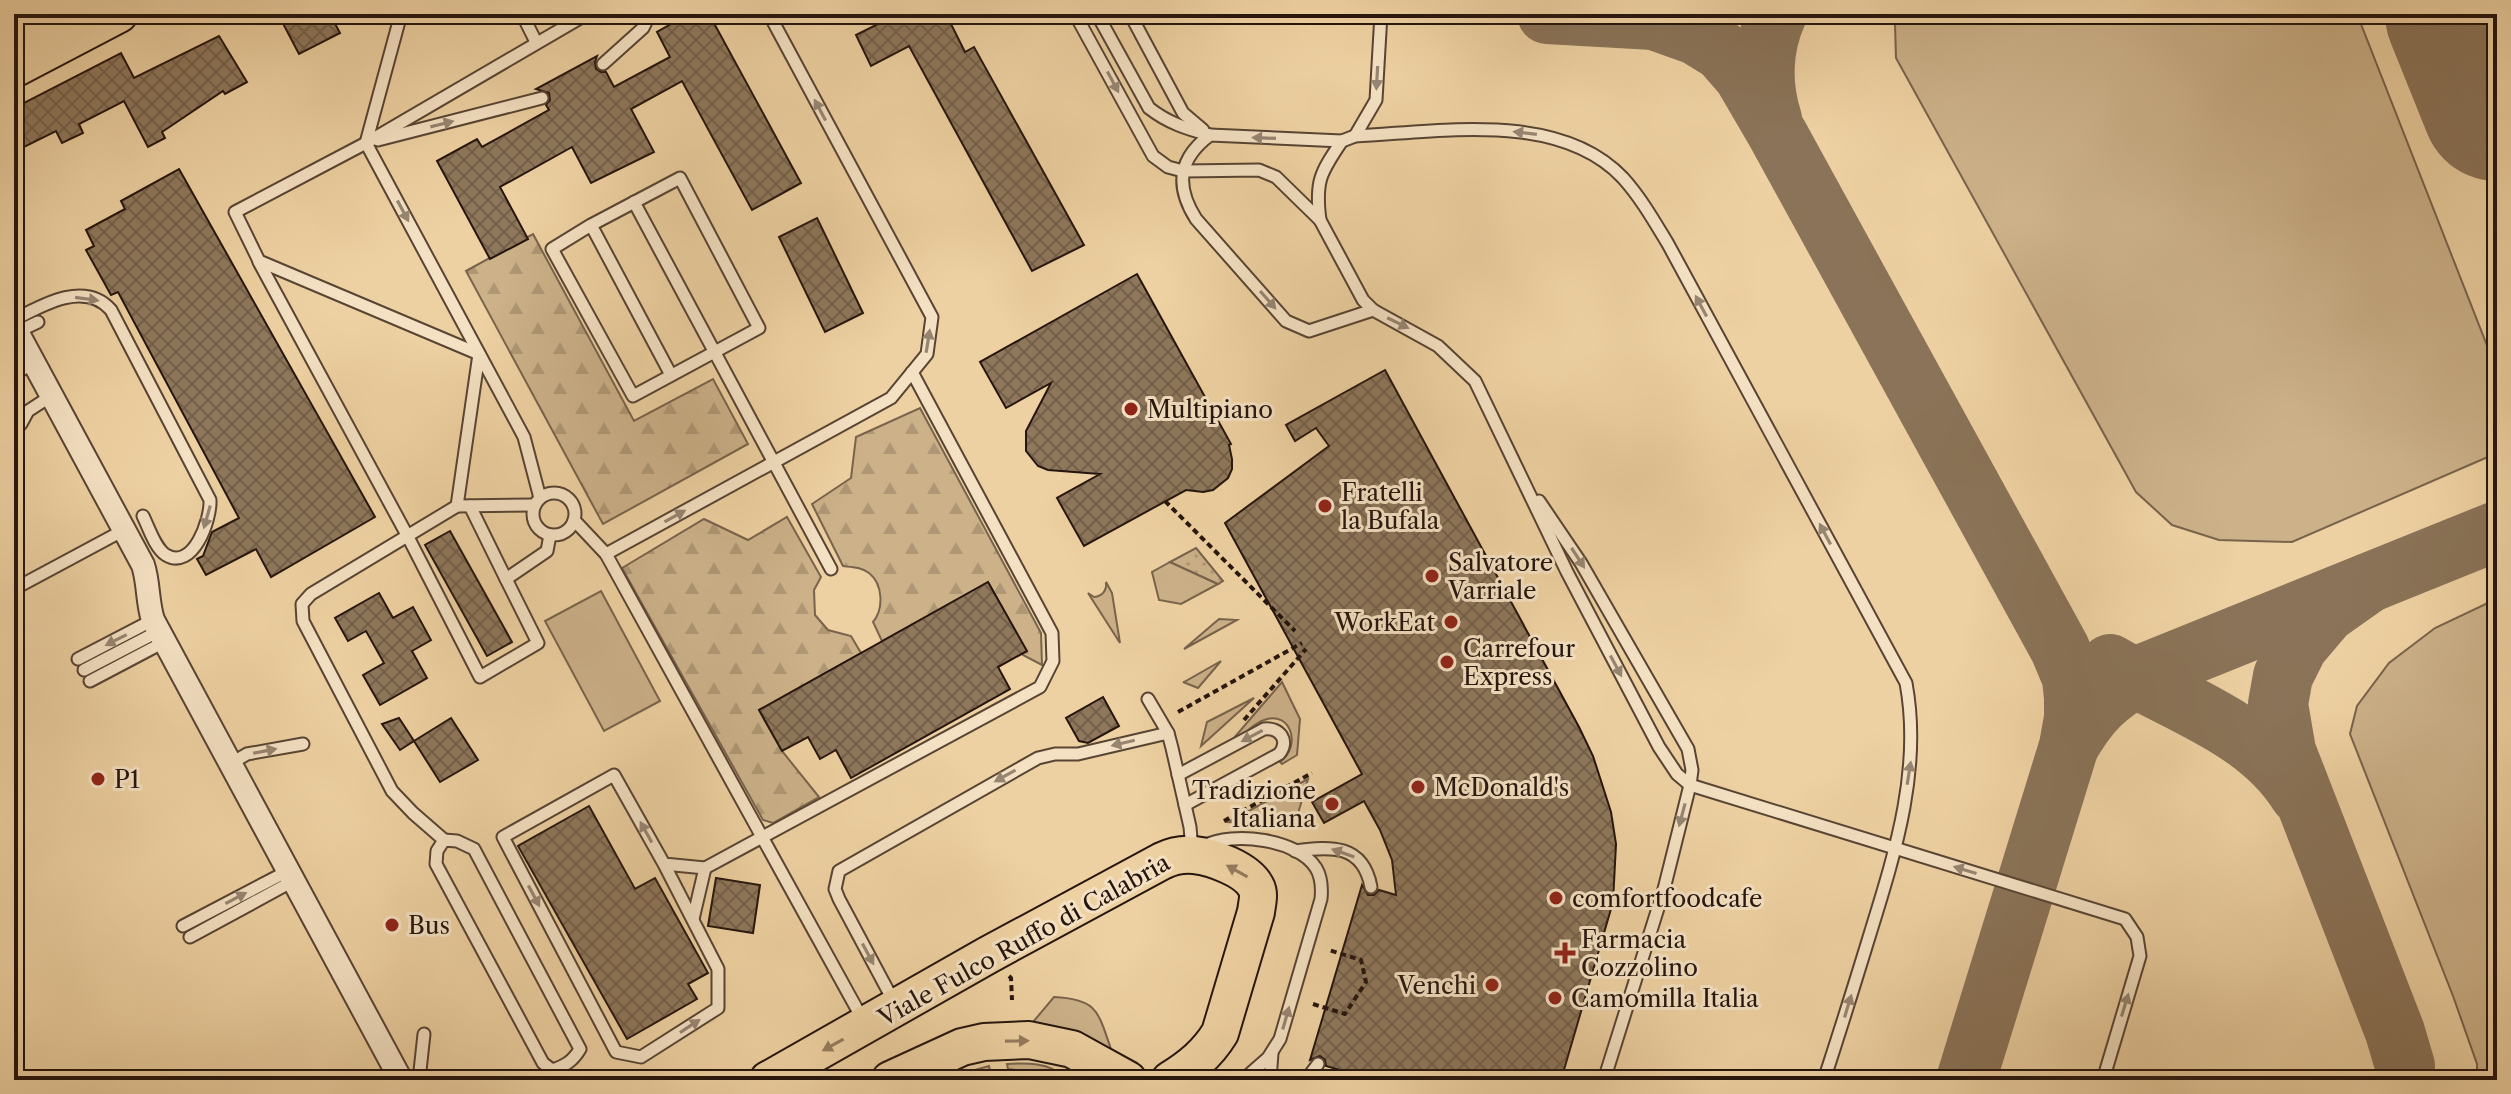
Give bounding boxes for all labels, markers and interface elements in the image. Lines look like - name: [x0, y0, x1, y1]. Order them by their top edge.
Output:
- one-way arrow: [1370, 66, 1383, 91]
- one-way arrow: [1106, 71, 1119, 94]
- one-way arrow: [814, 98, 827, 121]
- one-way arrow: [429, 117, 454, 129]
- one-way arrow: [1512, 127, 1537, 140]
- one-way arrow: [1251, 131, 1276, 144]
- one-way arrow: [396, 200, 410, 223]
- one-way arrow: [1259, 290, 1276, 310]
- one-way arrow: [74, 293, 99, 306]
- one-way arrow: [1695, 294, 1708, 317]
- one-way arrow: [1387, 317, 1410, 330]
- one-way arrow: [922, 329, 935, 354]
- place label: Multipiano: [1147, 395, 1273, 424]
- marker: Multipiano: [1122, 400, 1140, 418]
- place label: Fratelli la Bufala: [1341, 478, 1440, 535]
- marker: Fratelli la Bufala: [1316, 497, 1334, 515]
- one-way arrow: [200, 505, 212, 530]
- one-way arrow: [663, 509, 686, 523]
- one-way arrow: [1819, 523, 1832, 546]
- place label: Salvatore Varriale: [1447, 548, 1553, 605]
- one-way arrow: [1570, 548, 1585, 569]
- marker: Salvatore Varriale: [1423, 567, 1441, 585]
- place label: WorkEat: [1333, 608, 1436, 637]
- marker: WorkEat: [1442, 613, 1460, 631]
- one-way arrow: [104, 633, 127, 646]
- place label: Carrefour Express: [1463, 634, 1575, 691]
- marker: Carrefour Express: [1438, 653, 1456, 671]
- one-way arrow: [1609, 654, 1622, 677]
- one-way arrow: [1240, 729, 1263, 742]
- one-way arrow: [1110, 738, 1135, 750]
- one-way arrow: [253, 744, 278, 756]
- one-way arrow: [1903, 760, 1916, 785]
- place label: P1: [114, 765, 140, 794]
- one-way arrow: [994, 769, 1017, 783]
- marker: P1: [89, 770, 107, 788]
- place label: McDonald's: [1434, 773, 1569, 802]
- place label: Tradizione Italiana: [1192, 776, 1316, 833]
- marker: McDonald's: [1409, 778, 1427, 796]
- marker: Tradizione Italiana: [1323, 795, 1341, 813]
- one-way arrow: [1676, 802, 1688, 827]
- one-way arrow: [639, 821, 653, 844]
- one-way arrow: [1331, 846, 1355, 858]
- street label: Viale Fulco Ruffo di Calabria: [872, 847, 1175, 1033]
- one-way arrow: [1952, 864, 1976, 876]
- one-way arrow: [1225, 865, 1248, 878]
- place label: comfortfoodcafe: [1572, 884, 1763, 913]
- one-way arrow: [527, 885, 541, 907]
- marker: comfortfoodcafe: [1547, 889, 1565, 907]
- one-way arrow: [224, 892, 247, 905]
- place label: Bus: [408, 911, 450, 940]
- marker: Bus: [383, 916, 401, 934]
- place label: Farmacia Cozzolino: [1581, 925, 1698, 982]
- one-way arrow: [862, 942, 875, 965]
- marker: Farmacia Cozzolino: [1556, 944, 1574, 962]
- place label: Venchi: [1396, 971, 1476, 1000]
- marker: Venchi: [1483, 976, 1501, 994]
- place label: Camomilla Italia: [1571, 984, 1759, 1013]
- marker: Camomilla Italia: [1546, 989, 1564, 1007]
- one-way arrow: [1842, 993, 1855, 1017]
- one-way arrow: [2119, 993, 2132, 1017]
- one-way arrow: [1280, 1005, 1293, 1029]
- one-way arrow: [679, 1019, 701, 1033]
- one-way arrow: [1005, 1035, 1030, 1047]
- one-way arrow: [821, 1038, 844, 1051]

